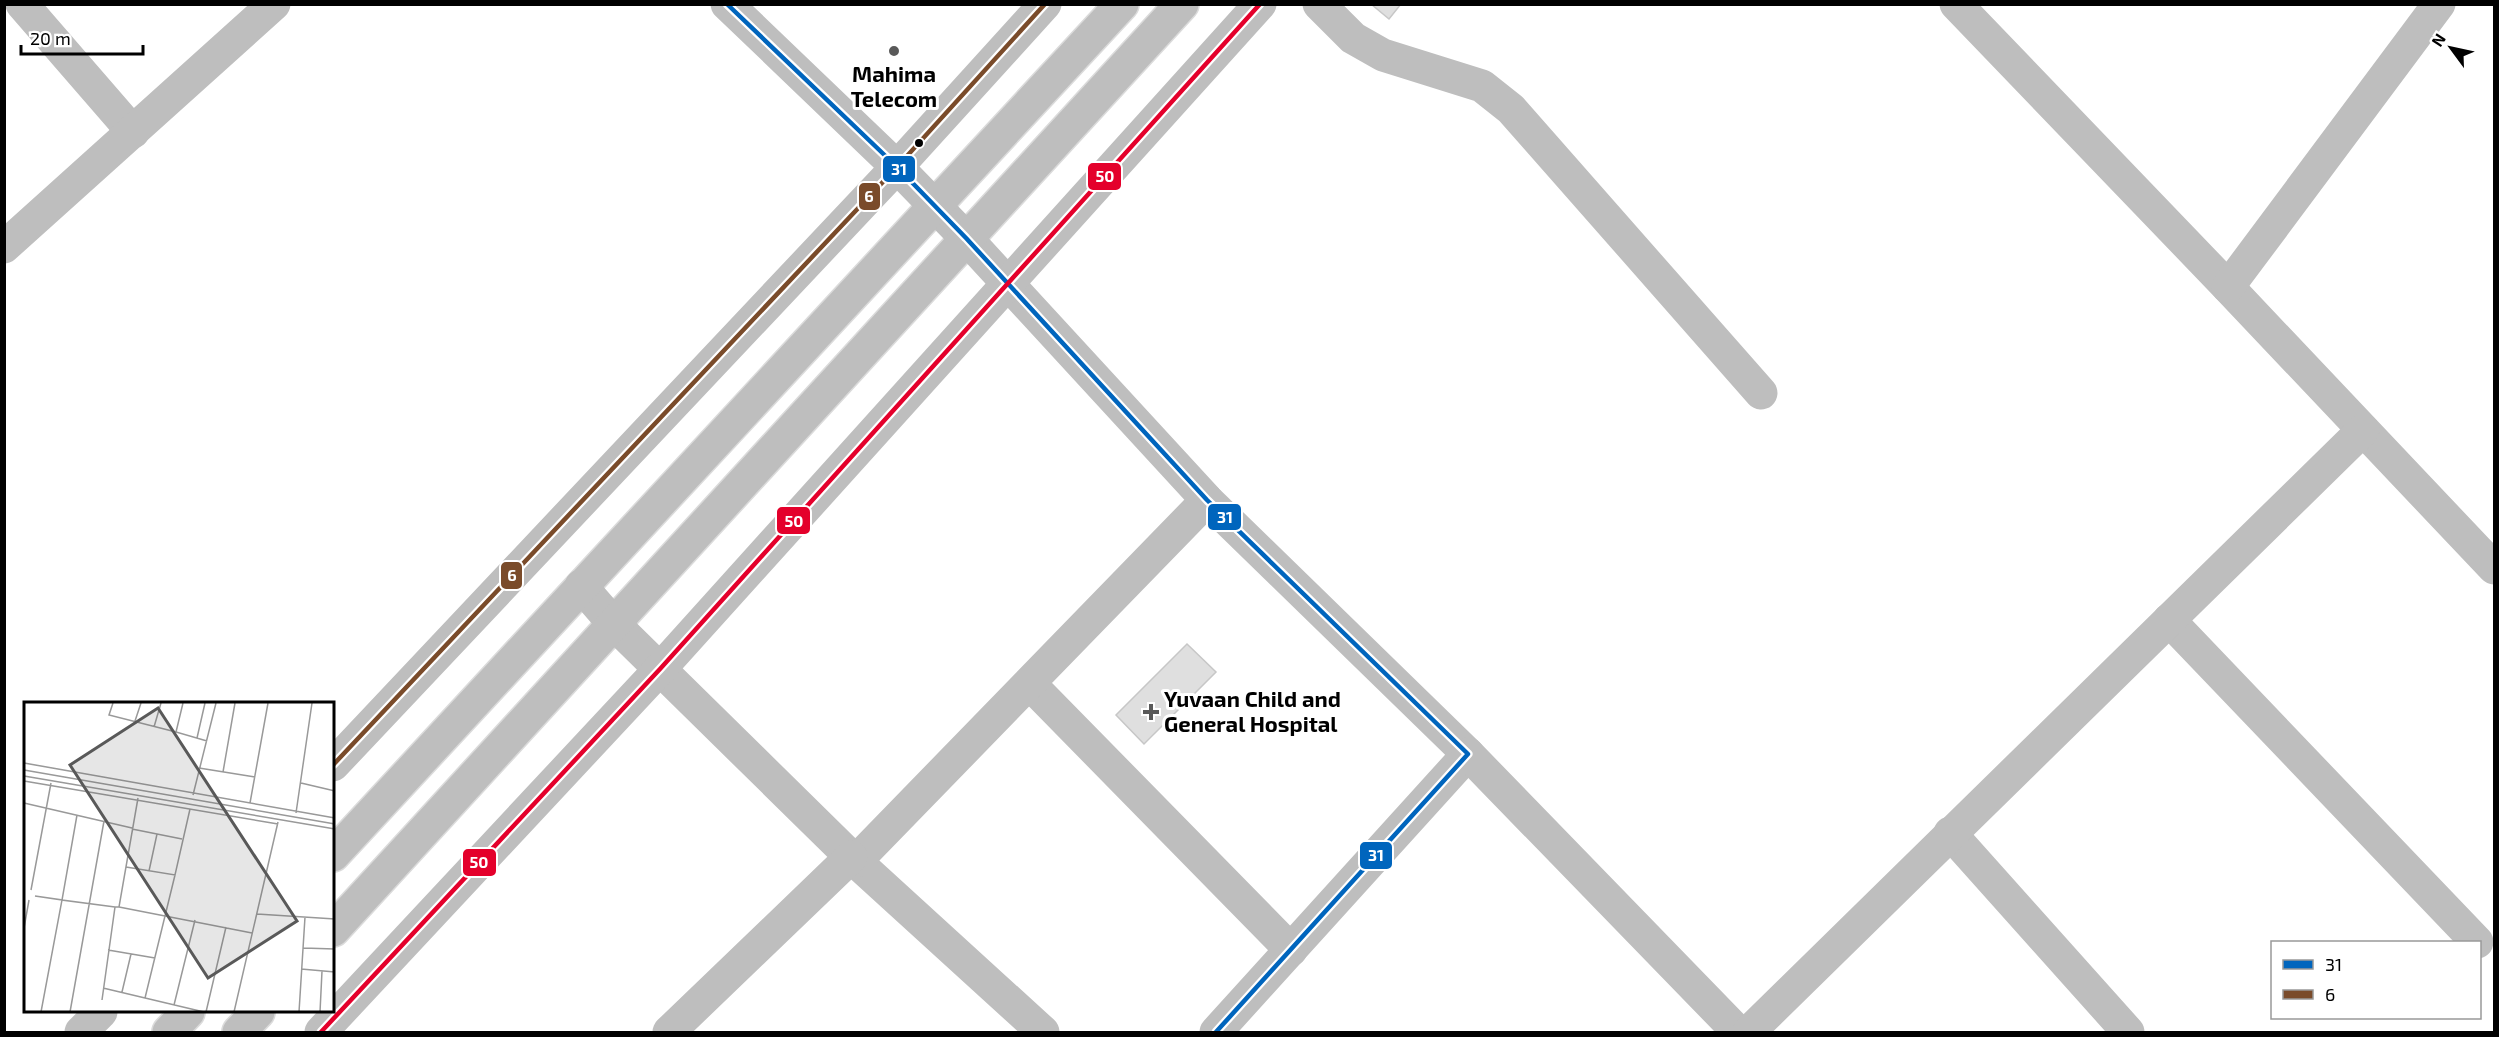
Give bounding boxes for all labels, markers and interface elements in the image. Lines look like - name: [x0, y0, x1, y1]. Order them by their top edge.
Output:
- scale bar: [21, 18, 142, 56]
- north arrow: [2421, 18, 2481, 78]
- text: 20 m: [30, 27, 71, 49]
- text: N: [2427, 30, 2449, 50]
- marker: Mahima Telecom: [887, 44, 901, 58]
- place label: Mahima Telecom: [851, 60, 937, 111]
- unlabelled marker: [913, 137, 925, 149]
- line badge: 31: [882, 155, 916, 183]
- text: 31: [891, 159, 907, 178]
- line badge: 50: [1087, 162, 1122, 191]
- text: 50: [1096, 166, 1114, 185]
- line badge: 6: [858, 182, 881, 211]
- text: 6: [864, 186, 874, 205]
- line badge: 31: [1207, 503, 1242, 531]
- line badge: 50: [776, 506, 811, 535]
- text: 31: [1217, 507, 1233, 526]
- text: 50: [785, 511, 803, 530]
- line badge: 6: [500, 561, 523, 590]
- text: 6: [507, 565, 517, 584]
- place label: Yuvaan Child and General Hospital: [1164, 685, 1341, 736]
- inset map: [24, 702, 334, 1013]
- marker: Yuvaan Child and General Hospital: [1142, 703, 1160, 721]
- line badge: 31: [1359, 841, 1393, 870]
- text: 31: [1368, 845, 1384, 864]
- line badge: 50: [462, 848, 497, 877]
- text: 50: [470, 852, 488, 871]
- legend: [2271, 941, 2481, 1019]
- text: 31: [2325, 953, 2342, 975]
- text: 6: [2325, 983, 2335, 1005]

